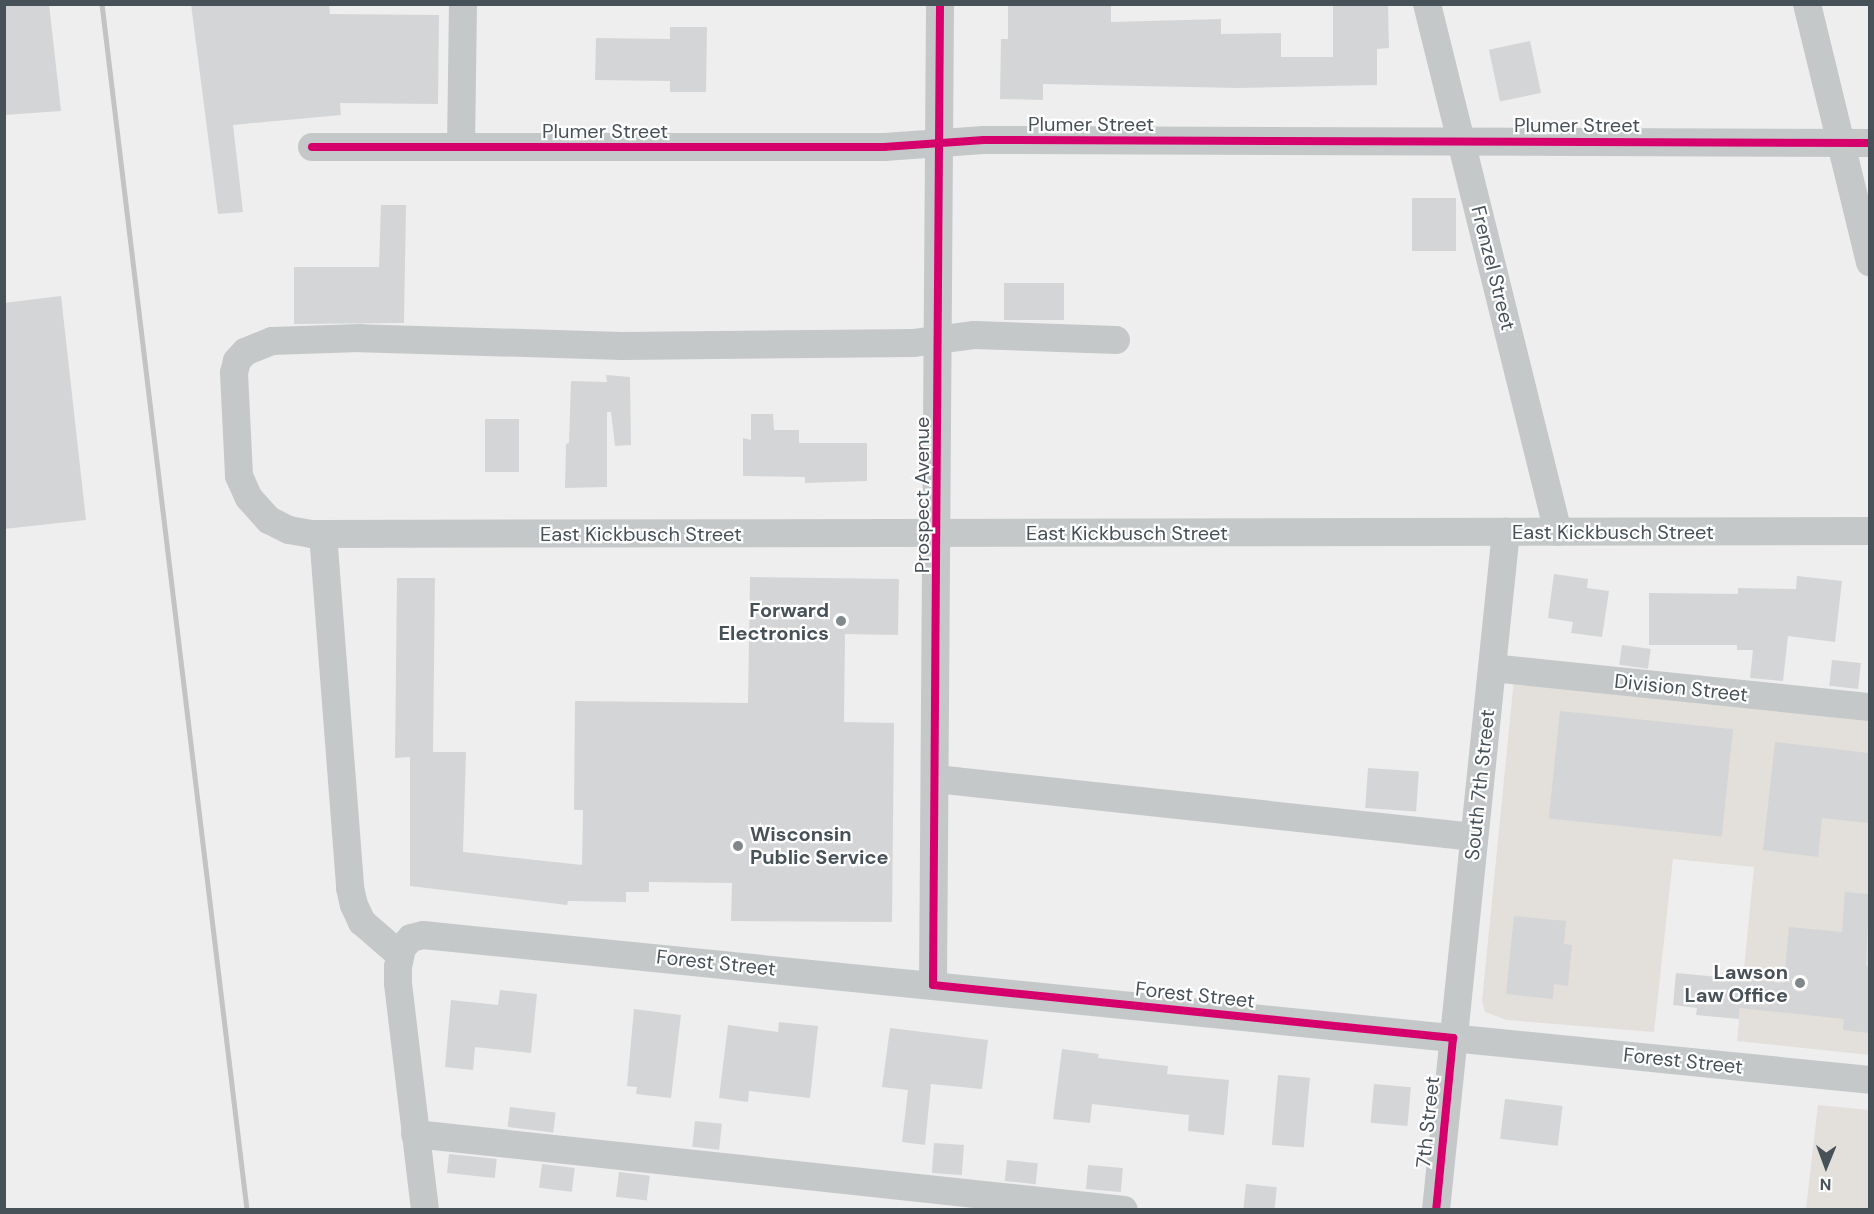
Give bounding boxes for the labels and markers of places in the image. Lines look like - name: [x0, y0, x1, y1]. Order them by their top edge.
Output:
- place label: Forward Electronics: [718, 598, 829, 645]
- marker: Forward Electronics: [834, 614, 848, 628]
- place label: Wisconsin Public Service: [750, 822, 889, 869]
- marker: Wisconsin Public Service: [731, 839, 745, 853]
- place label: Lawson Law Office: [1685, 960, 1788, 1007]
- marker: Lawson Law Office: [1793, 976, 1807, 990]

